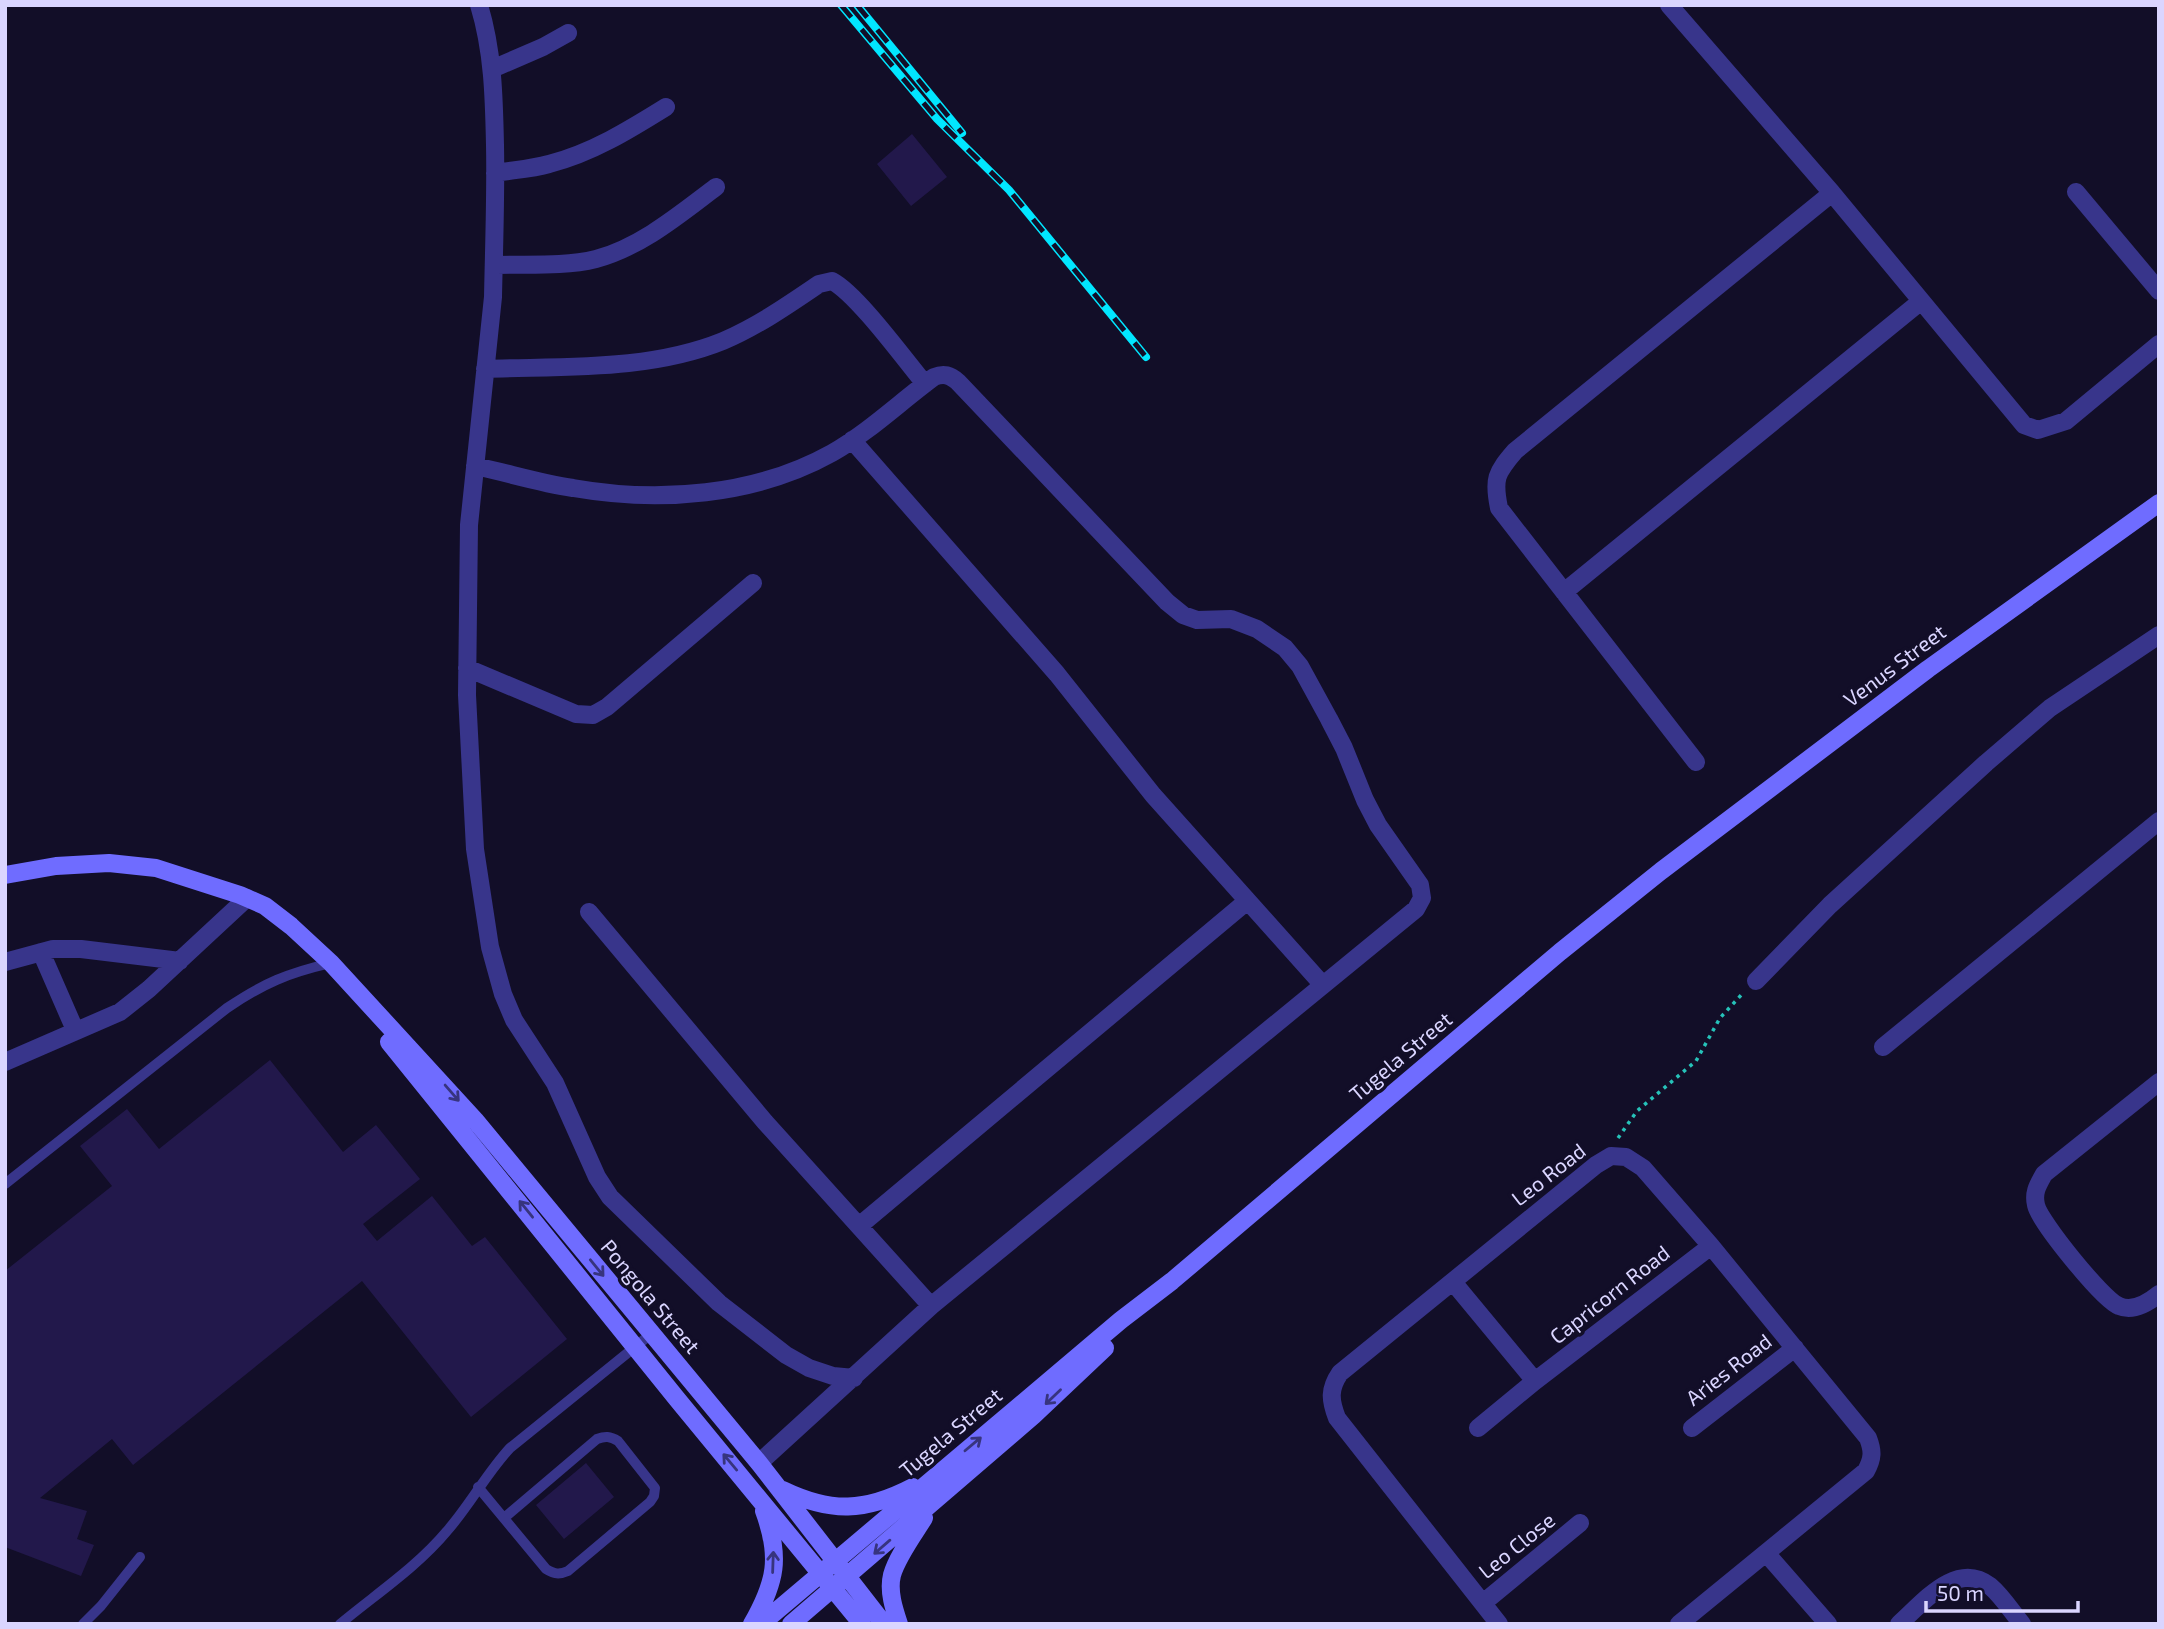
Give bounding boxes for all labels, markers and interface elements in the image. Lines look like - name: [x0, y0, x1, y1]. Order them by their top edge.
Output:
- street label: Venus Street: [1838, 618, 1950, 711]
- street label: Tugela Street: [1344, 1006, 1456, 1106]
- one-way arrow: [444, 1084, 460, 1102]
- street label: Leo Road: [1506, 1137, 1590, 1210]
- one-way arrow: [518, 1200, 533, 1218]
- street label: Pongola Street: [596, 1234, 706, 1358]
- street label: Capricorn Road: [1544, 1239, 1674, 1348]
- one-way arrow: [589, 1258, 605, 1276]
- street label: Aries Road: [1680, 1328, 1776, 1410]
- street label: Tugela Street: [894, 1382, 1006, 1482]
- one-way arrow: [1045, 1389, 1062, 1406]
- one-way arrow: [964, 1436, 982, 1452]
- one-way arrow: [722, 1453, 738, 1471]
- street label: Leo Close: [1473, 1507, 1559, 1583]
- one-way arrow: [873, 1539, 891, 1555]
- one-way arrow: [767, 1551, 780, 1574]
- scale bar: [1926, 1570, 2078, 1614]
- text: 50 m: [1937, 1580, 1984, 1605]

